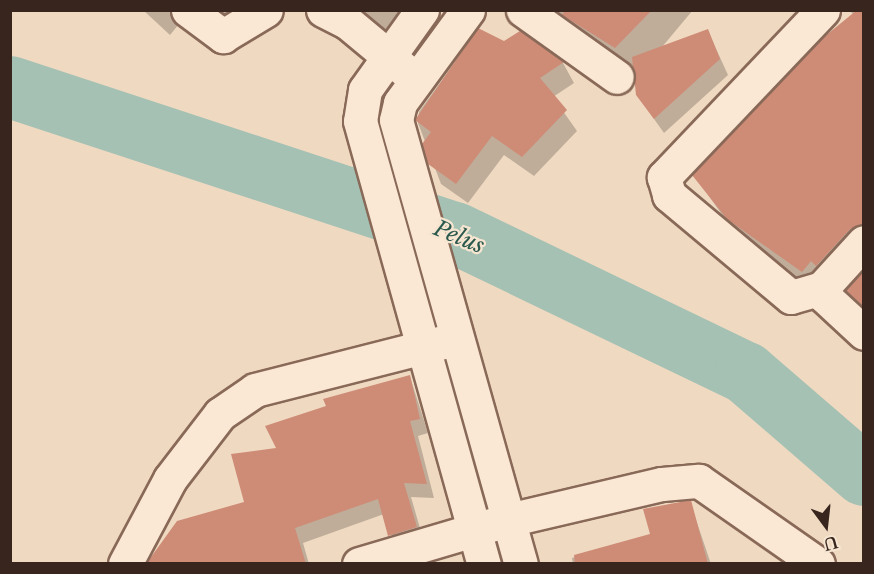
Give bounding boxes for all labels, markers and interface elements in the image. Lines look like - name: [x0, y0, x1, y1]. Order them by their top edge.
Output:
- water label: Pelus: [430, 215, 488, 259]
- north arrow: [796, 496, 856, 556]
- text: U: [821, 532, 840, 555]

